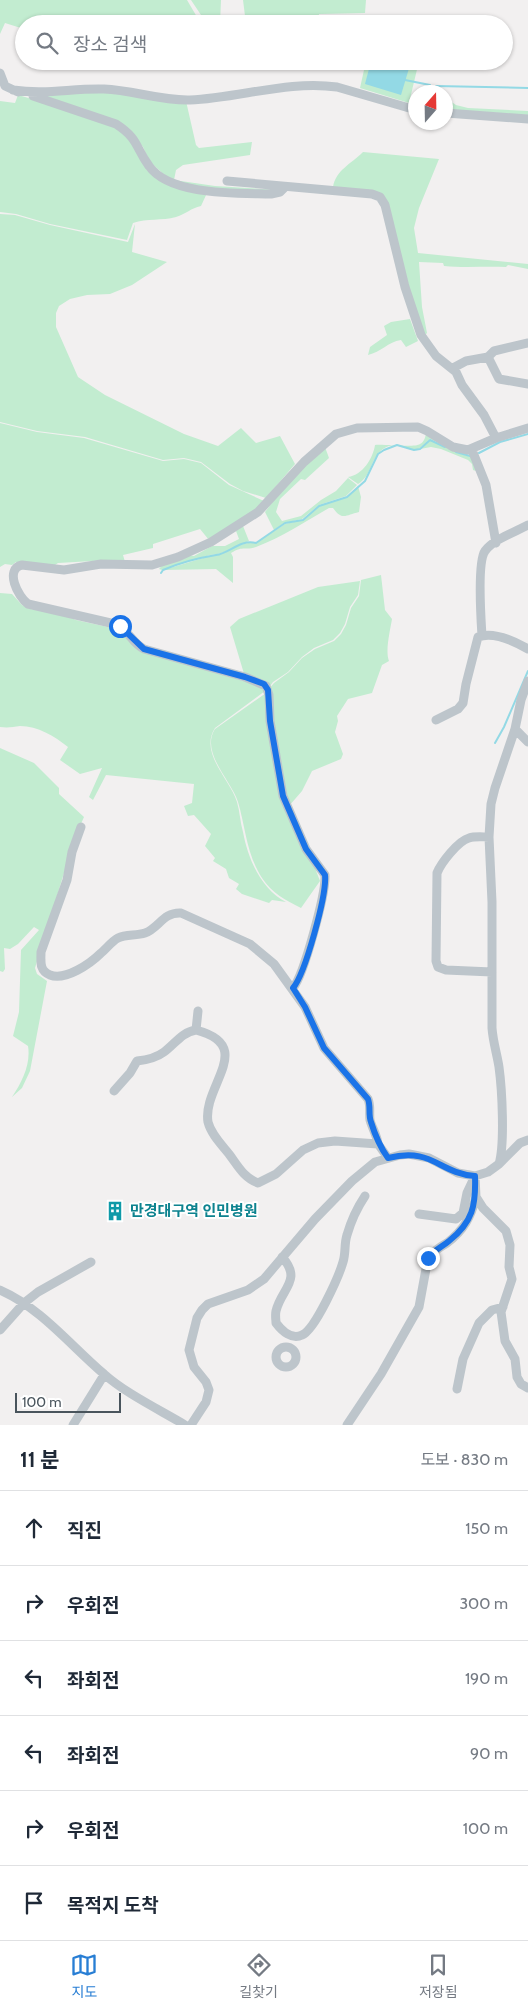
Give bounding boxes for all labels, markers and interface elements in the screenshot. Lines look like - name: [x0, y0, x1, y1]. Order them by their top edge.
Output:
- search box: [15, 15, 513, 70]
- icon: search: [33, 29, 61, 57]
- text: 장소 검색: [73, 33, 147, 56]
- north arrow: [408, 85, 453, 130]
- route start: [109, 615, 132, 638]
- building icon: 만경대구역 인민병원: [104, 1200, 126, 1222]
- place label: 만경대구역 인민병원: [130, 1202, 258, 1220]
- route end: [417, 1247, 440, 1270]
- scale bar: [15, 1390, 121, 1413]
- text: 100 m: [22, 1393, 62, 1411]
- text: 11 분: [20, 1447, 60, 1472]
- text: 도보 · 830 m: [420, 1450, 508, 1469]
- icon: ahead: [20, 1514, 48, 1542]
- text: 직진: [67, 1519, 102, 1542]
- text: 150 m: [465, 1519, 508, 1538]
- icon: right: [20, 1589, 48, 1617]
- text: 우회전: [67, 1594, 119, 1617]
- text: 300 m: [459, 1594, 508, 1613]
- icon: left: [20, 1664, 48, 1692]
- text: 좌회전: [67, 1669, 119, 1692]
- text: 190 m: [465, 1669, 508, 1688]
- icon: left: [20, 1739, 48, 1767]
- text: 좌회전: [67, 1744, 119, 1767]
- text: 90 m: [470, 1744, 508, 1763]
- icon: right: [20, 1814, 48, 1842]
- text: 우회전: [67, 1819, 119, 1842]
- text: 100 m: [463, 1819, 508, 1838]
- icon: arrive: [20, 1889, 48, 1917]
- text: 목적지 도착: [67, 1894, 159, 1917]
- tab: 지도: [70, 1951, 98, 2001]
- tab: 길찾기: [239, 1951, 278, 2001]
- tab: 저장됨: [419, 1951, 458, 2001]

